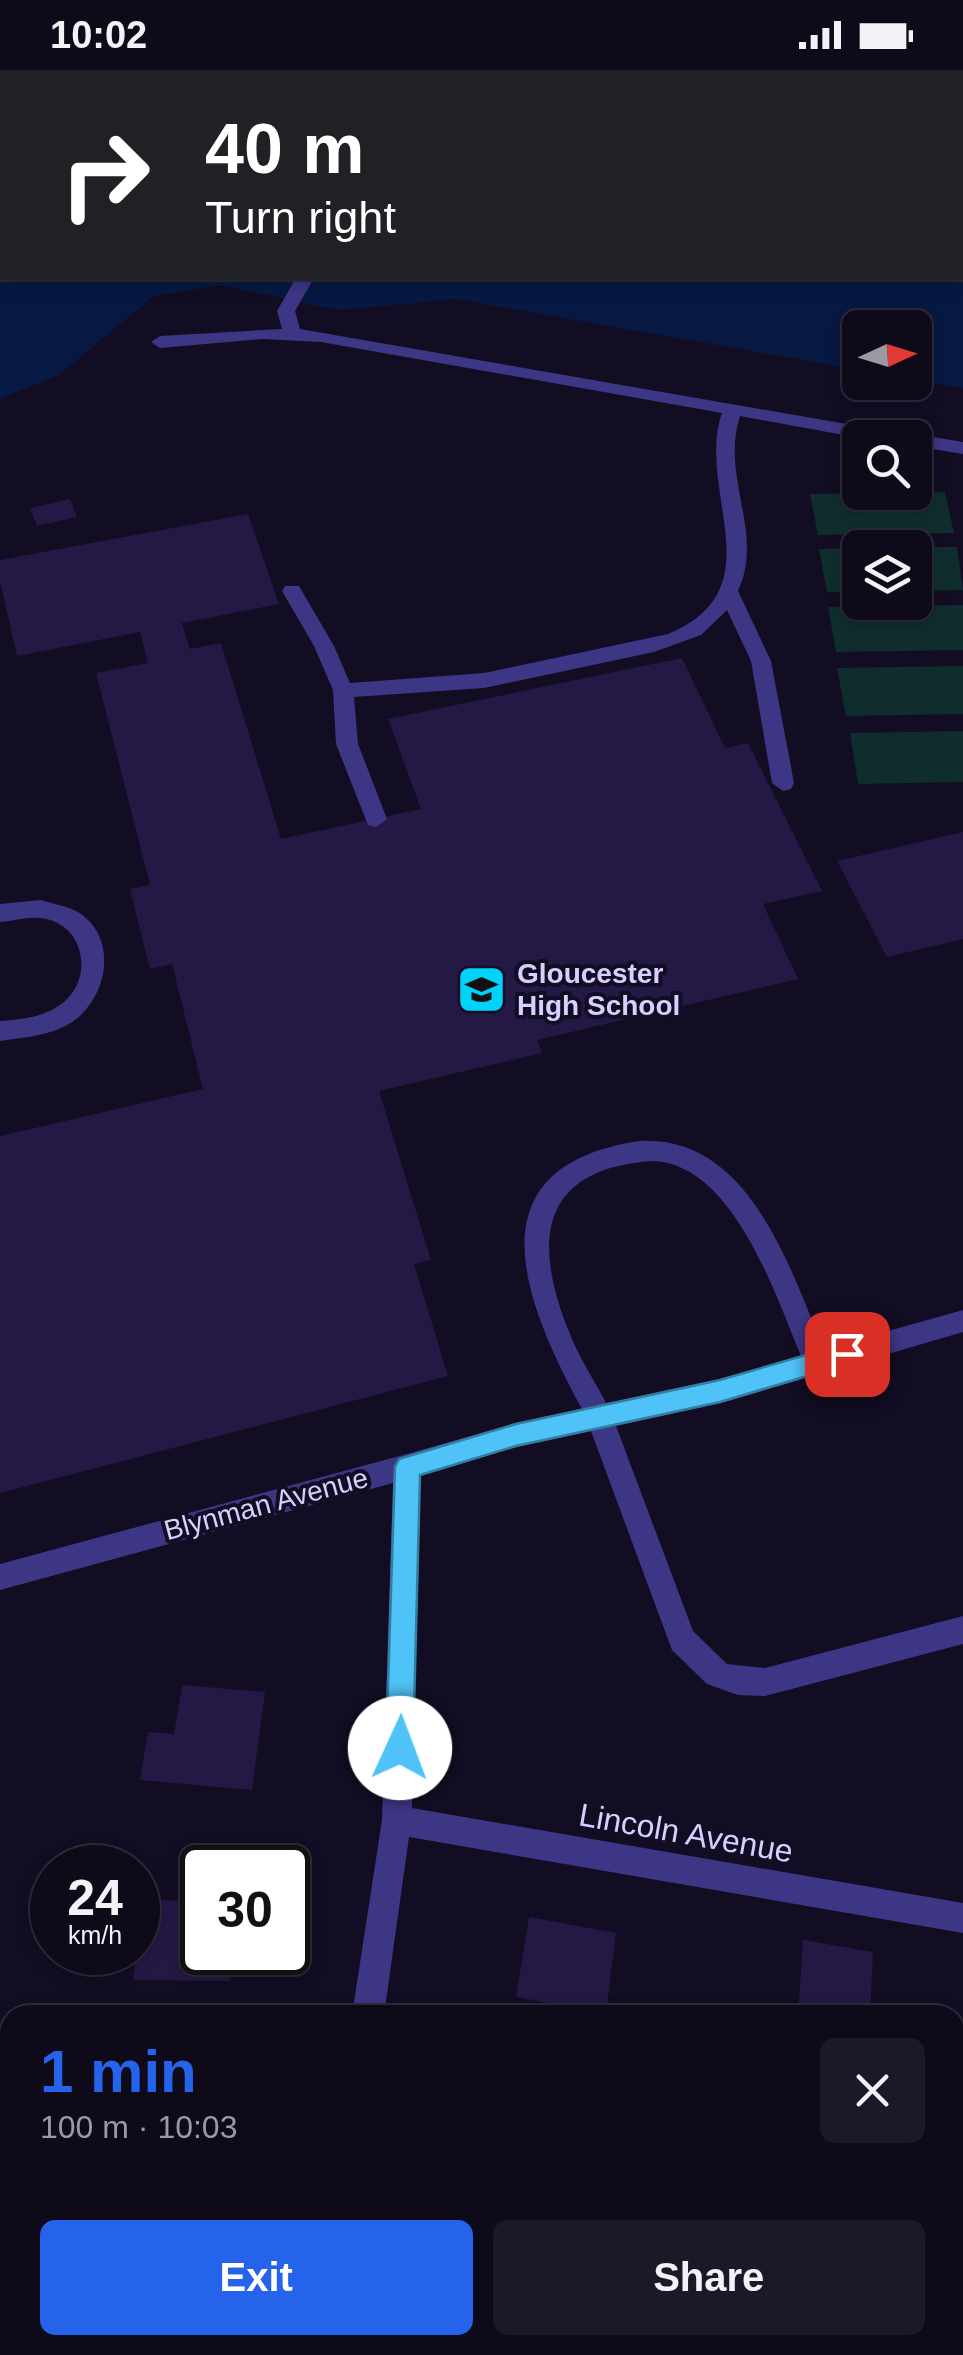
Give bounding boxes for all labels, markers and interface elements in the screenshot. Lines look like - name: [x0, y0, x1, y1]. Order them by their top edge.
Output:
- text: 10:02: [50, 14, 147, 56]
- icon: right: [40, 110, 170, 240]
- text: 40 m: [205, 110, 365, 188]
- text: Turn right: [205, 192, 396, 243]
- north arrow: [842, 310, 932, 400]
- map controls: [842, 310, 932, 620]
- button: search: [842, 420, 932, 510]
- button: layers: [842, 530, 932, 620]
- place label: Gloucester High School: [517, 958, 680, 1021]
- school or university icon: Gloucester High School: [456, 963, 508, 1015]
- pin: [805, 1312, 890, 1397]
- icon: arrive: [820, 1327, 875, 1382]
- street label: Blynman Avenue: [161, 1462, 371, 1546]
- position arrow: [348, 1696, 452, 1800]
- street label: Lincoln Avenue: [576, 1796, 796, 1870]
- speed limit sign: 30: [180, 1845, 310, 1975]
- text: 24: [67, 1870, 123, 1926]
- text: km/h: [68, 1921, 122, 1949]
- text: 1 min: [40, 2038, 197, 2105]
- button: close: [820, 2038, 925, 2143]
- text: 100 m · 10:03: [40, 2109, 237, 2145]
- button: Exit: [40, 2220, 473, 2335]
- button: Share: [493, 2220, 925, 2335]

